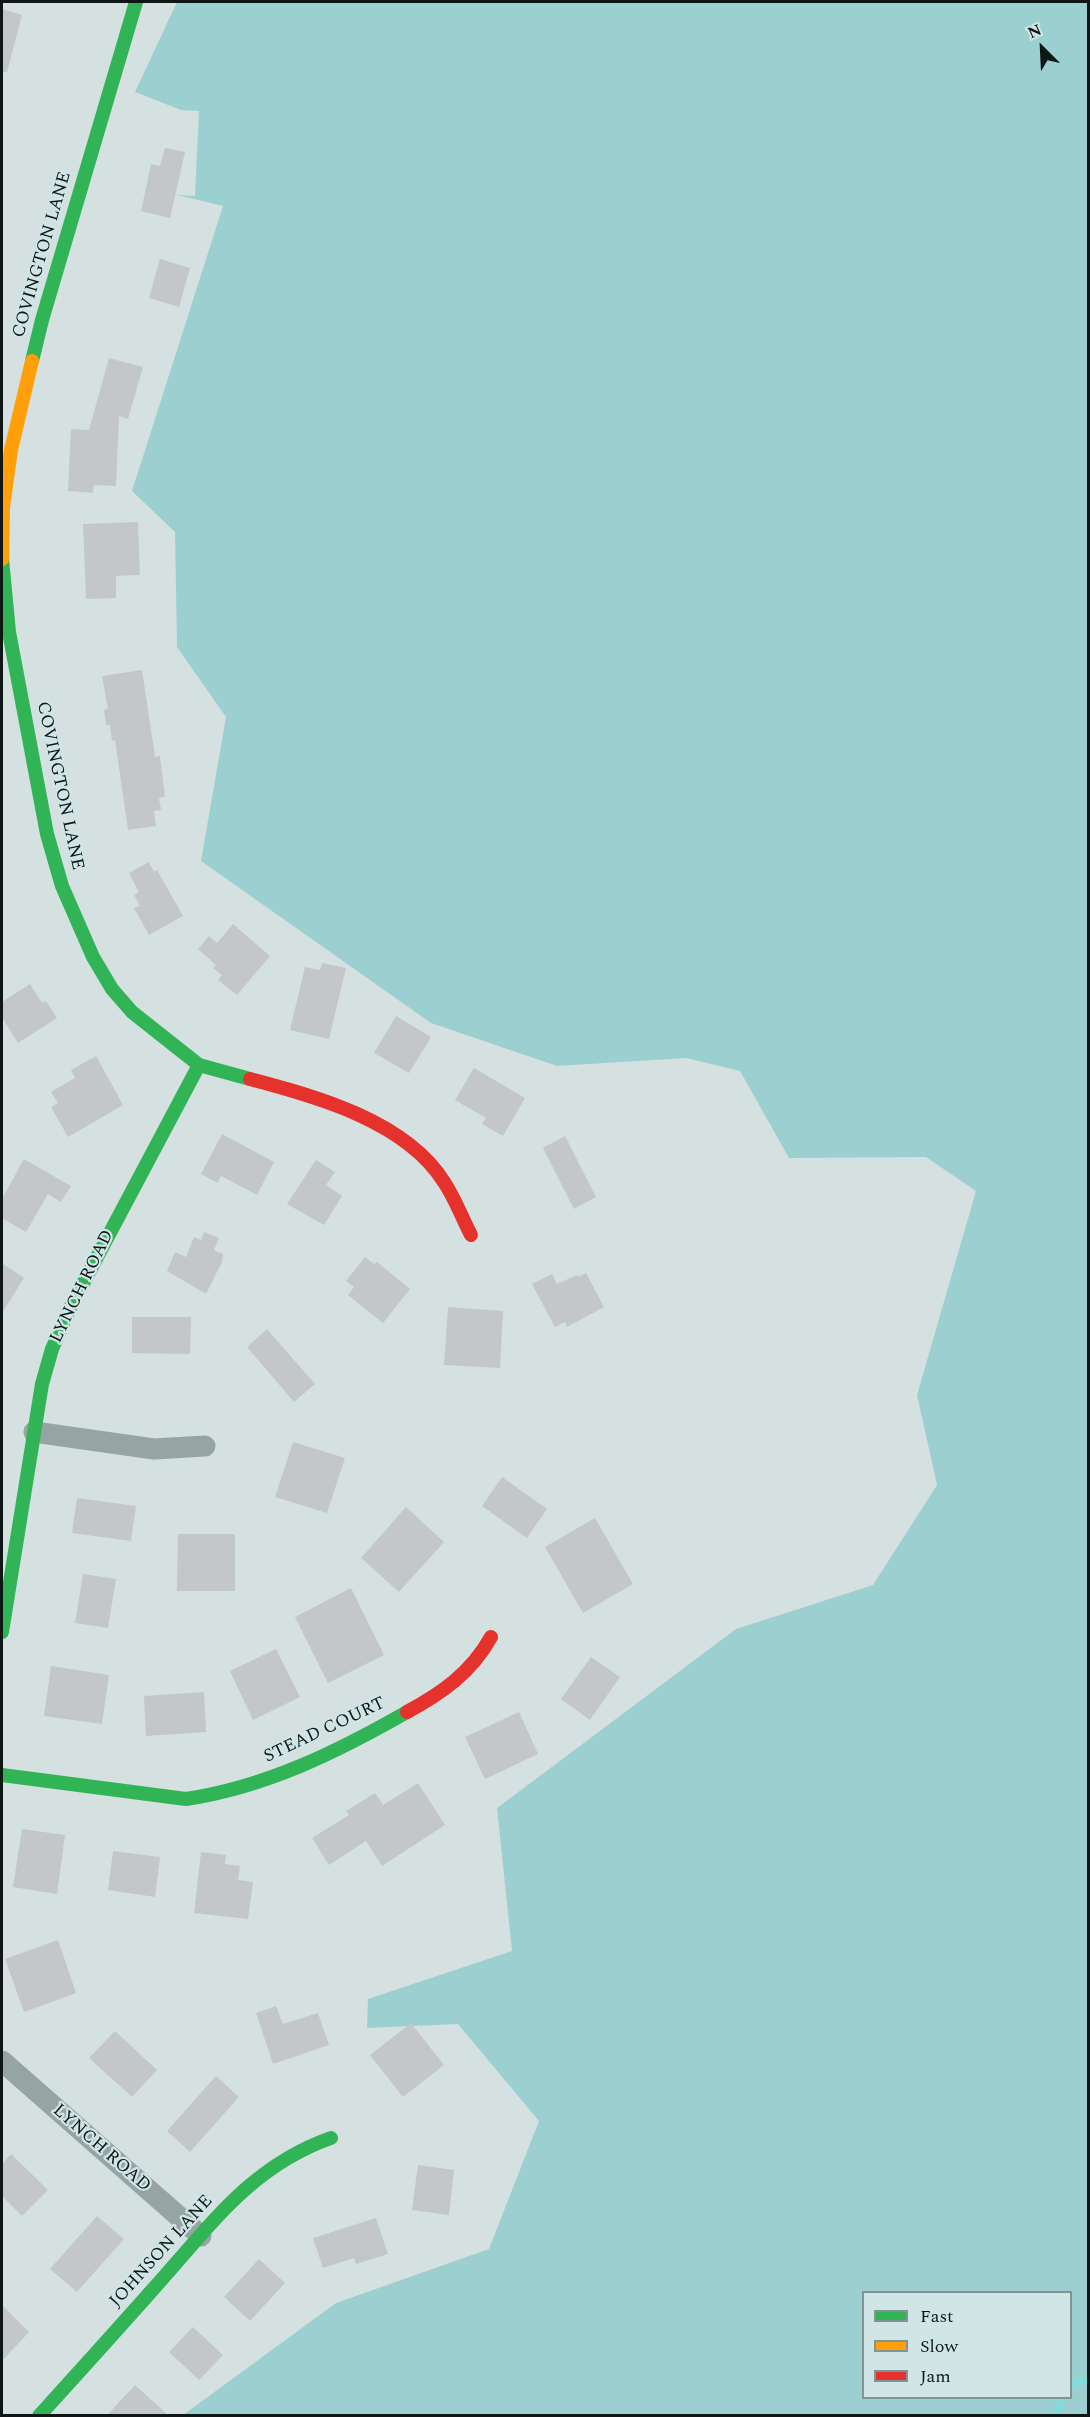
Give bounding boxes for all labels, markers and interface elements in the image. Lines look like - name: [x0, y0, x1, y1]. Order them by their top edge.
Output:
- north arrow: [1012, 18, 1072, 78]
- text: N: [1024, 18, 1046, 45]
- street label: COVINGTON LANE: [9, 170, 77, 340]
- street label: COVINGTON LANE: [31, 700, 87, 872]
- street label: LYNCH ROAD: [46, 1227, 120, 1347]
- street label: STEAD COURT: [261, 1693, 389, 1769]
- street label: LYNCH ROAD: [48, 2101, 154, 2197]
- street label: JOHNSON LANE: [106, 2191, 218, 2313]
- legend: [862, 2291, 1072, 2399]
- text: Fast: [920, 2303, 953, 2330]
- text: Slow: [920, 2333, 958, 2360]
- text: Jam: [920, 2363, 951, 2390]

